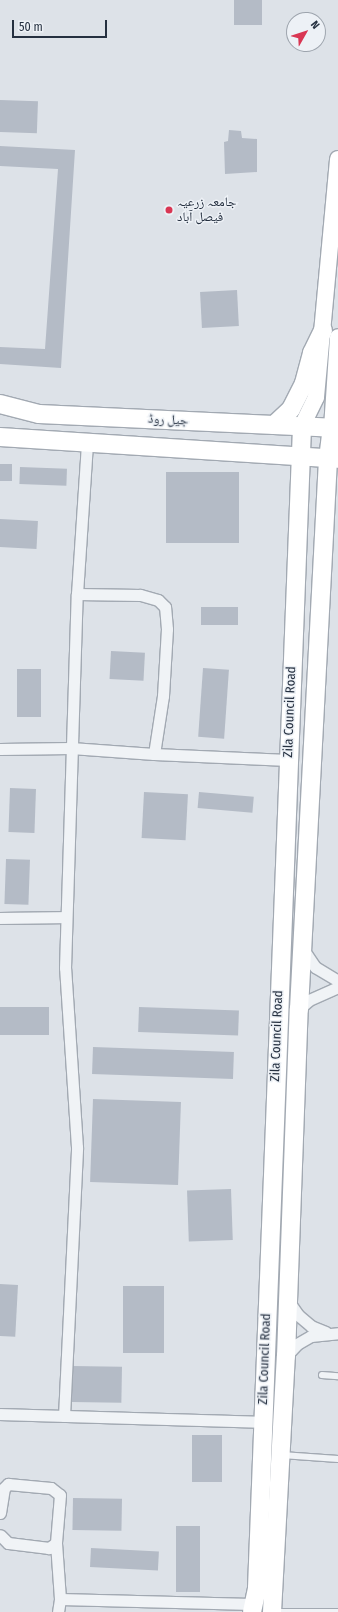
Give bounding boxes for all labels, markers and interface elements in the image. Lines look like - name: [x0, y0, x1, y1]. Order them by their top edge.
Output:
- scale bar: [14, 12, 109, 38]
- north arrow: [286, 12, 326, 52]
- text: N: [308, 18, 322, 31]
- text: 50 m: [19, 20, 43, 34]
- place label: جامعہ زرعیہ فیصل آباد: [177, 195, 236, 226]
- marker: جامعہ زرعیہ فیصل آباد: [164, 205, 174, 215]
- street label: جیل روڈ: [148, 411, 188, 429]
- street label: Zila Council Road: [281, 666, 299, 758]
- street label: Zila Council Road: [268, 990, 286, 1082]
- street label: Zila Council Road: [256, 1313, 274, 1405]

